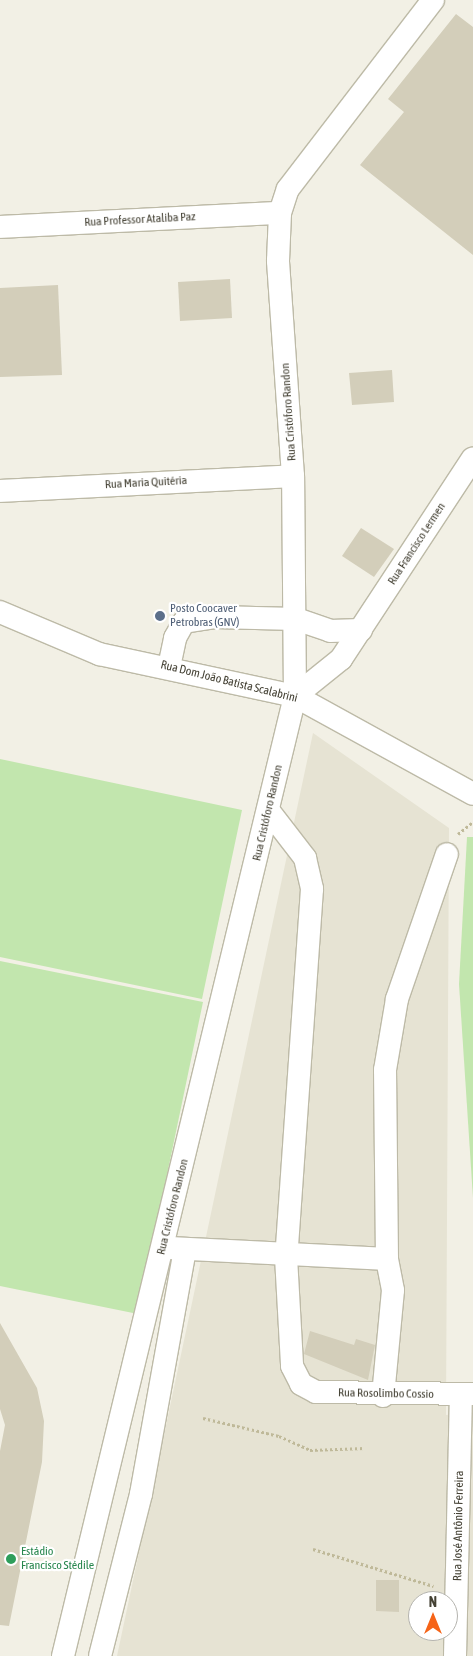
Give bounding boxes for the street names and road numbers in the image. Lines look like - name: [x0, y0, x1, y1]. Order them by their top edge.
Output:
- street label: Rua Professor Ataliba Paz: [84, 210, 196, 230]
- street label: Rua Cristóforo Randon: [278, 362, 300, 462]
- street label: Rua Maria Quitéria: [104, 474, 188, 492]
- street label: Rua Francisco Lermen: [385, 500, 449, 588]
- street label: Rua Dom João Batista Scalabrini: [159, 658, 299, 706]
- street label: Rua Cristóforo Randon: [250, 764, 286, 862]
- street label: Rua Cristóforo Randon: [154, 1158, 192, 1256]
- street label: Rua Rosolimbo Cossio: [338, 1386, 434, 1402]
- street label: Rua José Antônio Ferreira: [451, 1471, 467, 1581]

